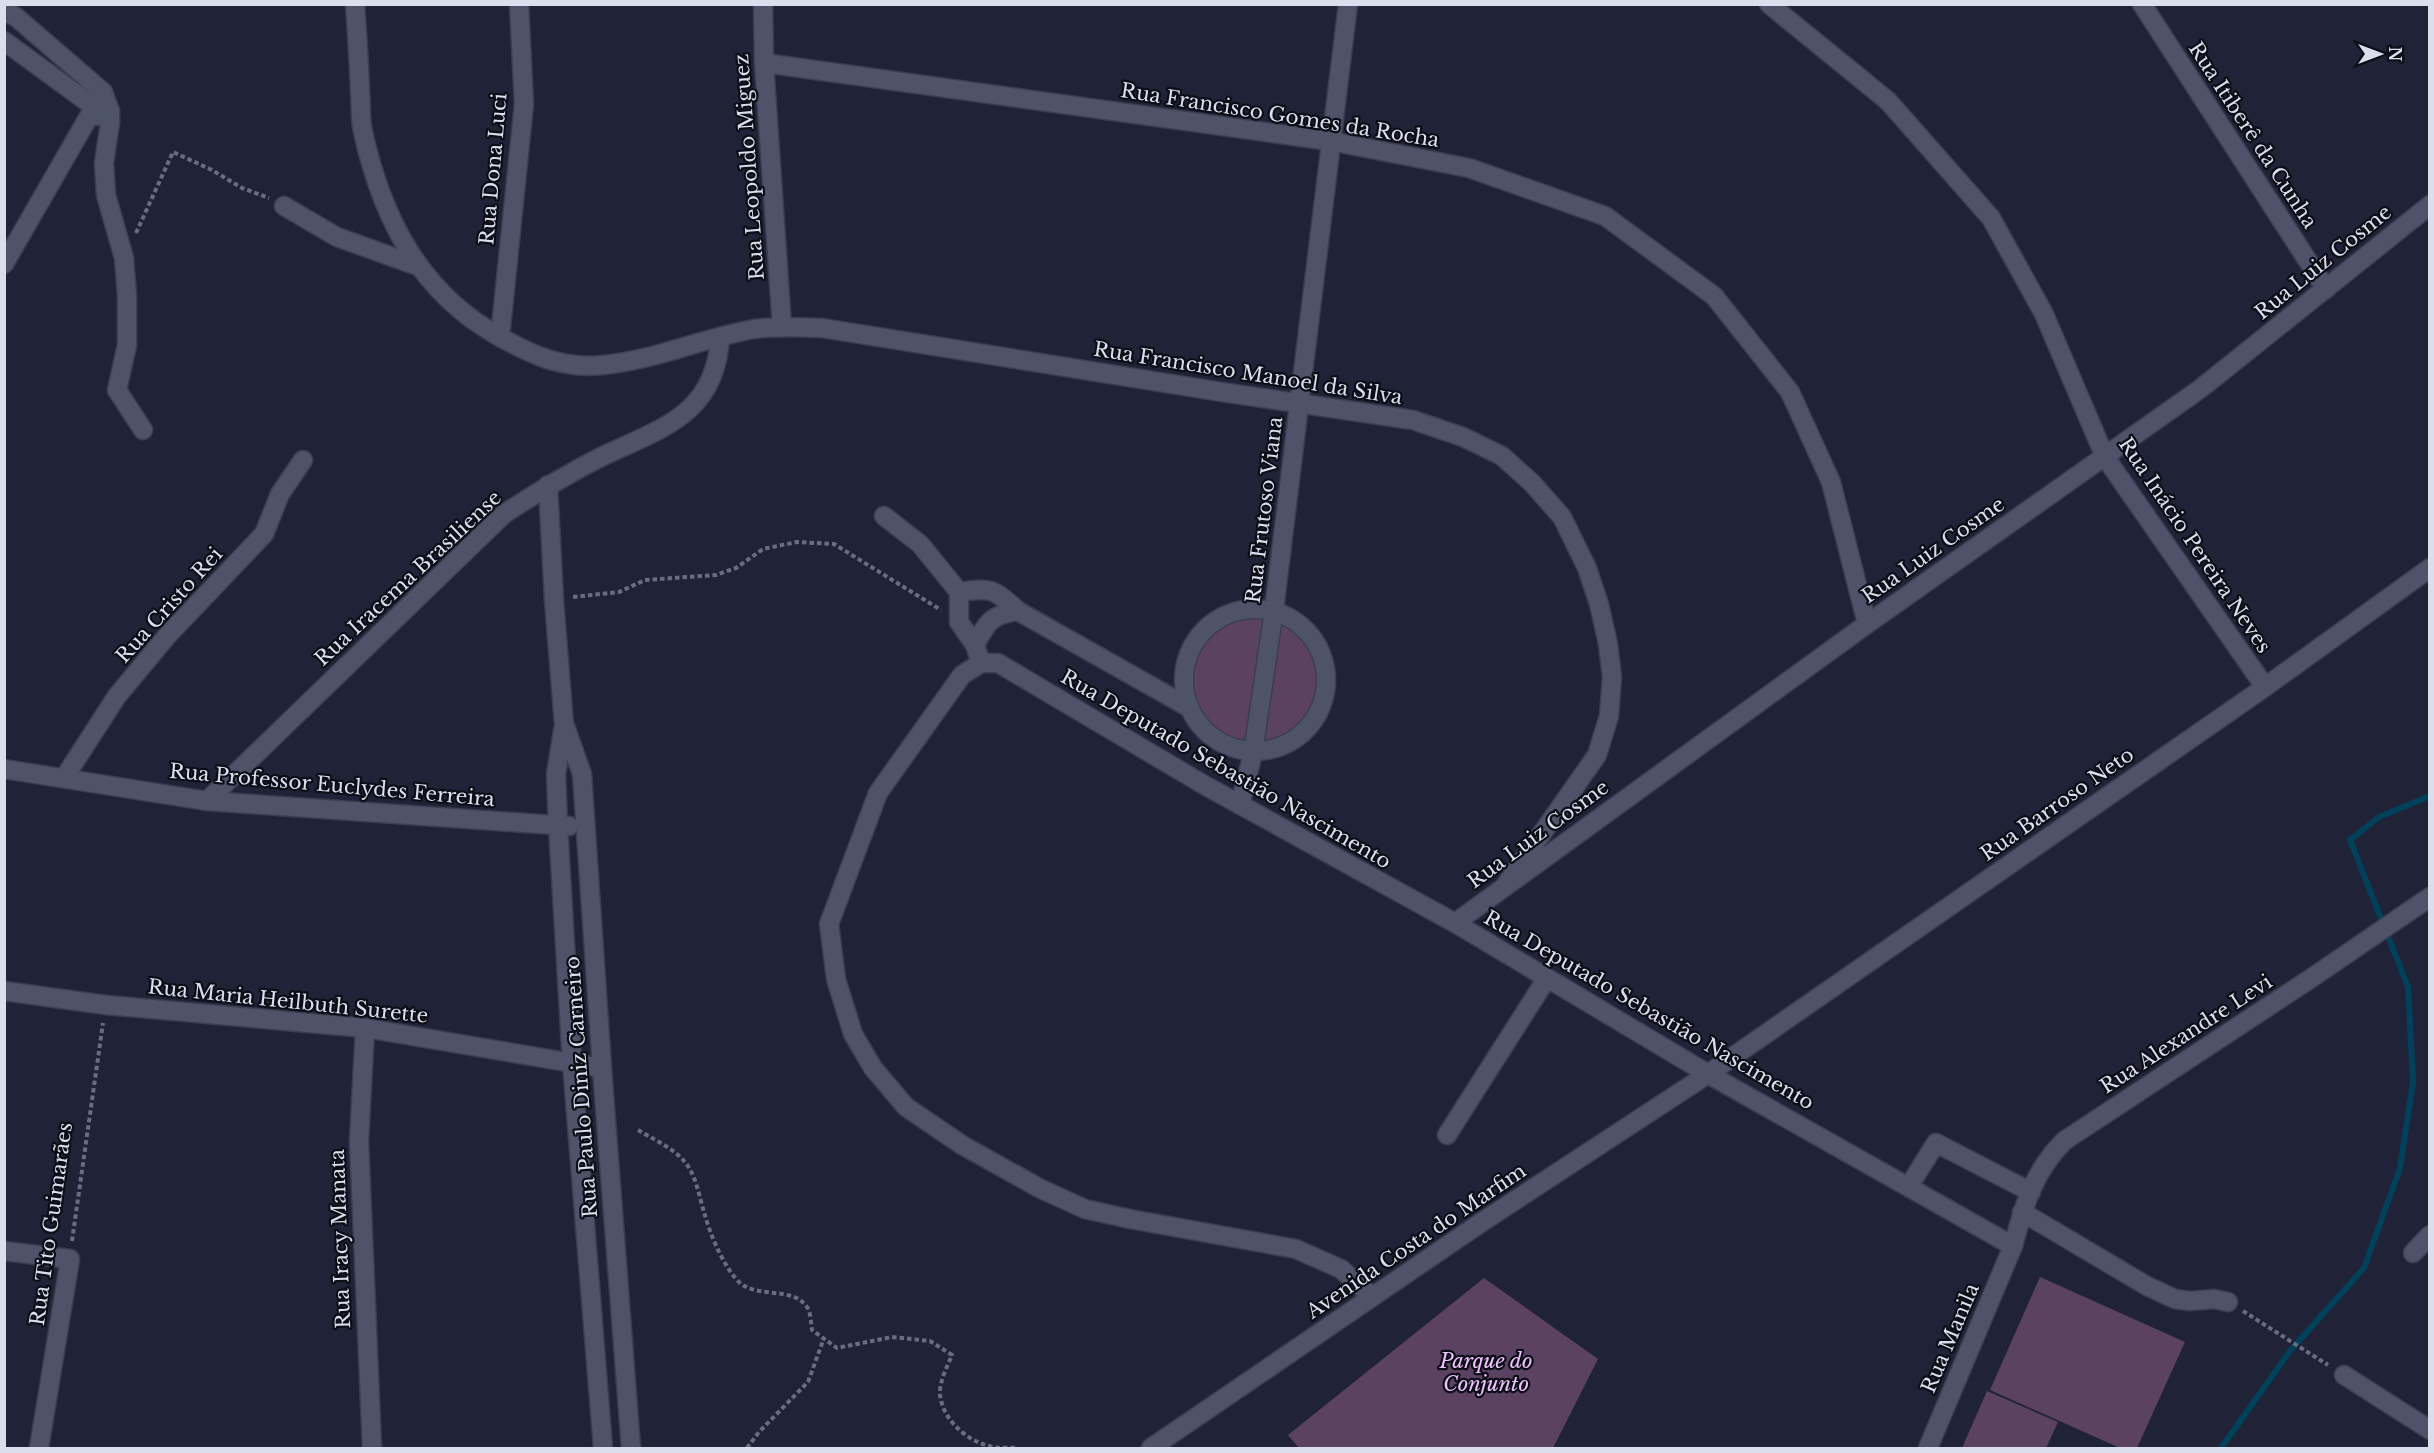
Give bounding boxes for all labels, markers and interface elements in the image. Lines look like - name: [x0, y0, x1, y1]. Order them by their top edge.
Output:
- north arrow: [2350, 24, 2410, 84]
- street label: Rua Itiberê da Cunha: [2184, 37, 2323, 233]
- text: N: [2385, 46, 2405, 62]
- street label: Rua Leopoldo Miguez: [729, 53, 769, 281]
- street label: Rua Francisco Gomes da Rocha: [1119, 78, 1442, 152]
- street label: Rua Dona Luci: [474, 92, 512, 246]
- street label: Rua Luiz Cosme: [2250, 200, 2396, 324]
- street label: Rua Francisco Manoel da Silva: [1092, 337, 1405, 409]
- street label: Rua Frutoso Viana: [1241, 414, 1287, 605]
- street label: Rua Inácio Pereira Neves: [2114, 433, 2276, 657]
- street label: Rua Iracema Brasiliense: [310, 485, 506, 671]
- street label: Rua Luiz Cosme: [1857, 492, 2009, 608]
- street label: Rua Cristo Rei: [111, 542, 227, 668]
- street label: Rua Deputado Sebastião Nascimento: [1057, 664, 1395, 874]
- street label: Rua Barroso Neto: [1976, 742, 2138, 866]
- street label: Rua Professor Euclydes Ferreira: [168, 759, 497, 811]
- street label: Rua Luiz Cosme: [1463, 775, 1613, 893]
- street label: Rua Deputado Sebastião Nascimento: [1480, 905, 1818, 1115]
- street label: Rua Paulo Diniz Carneiro: [560, 955, 602, 1219]
- street label: Rua Alexandre Levi: [2096, 969, 2277, 1099]
- street label: Rua Maria Heilbuth Surette: [147, 974, 429, 1028]
- street label: Rua Tito Guimarães: [25, 1121, 77, 1327]
- street label: Rua Iracy Manata: [325, 1148, 355, 1329]
- street label: Avenida Costa do Marfim: [1301, 1158, 1531, 1324]
- street label: Rua Manila: [1916, 1279, 1984, 1396]
- park label: Parque do Conjunto: [1439, 1349, 1532, 1396]

